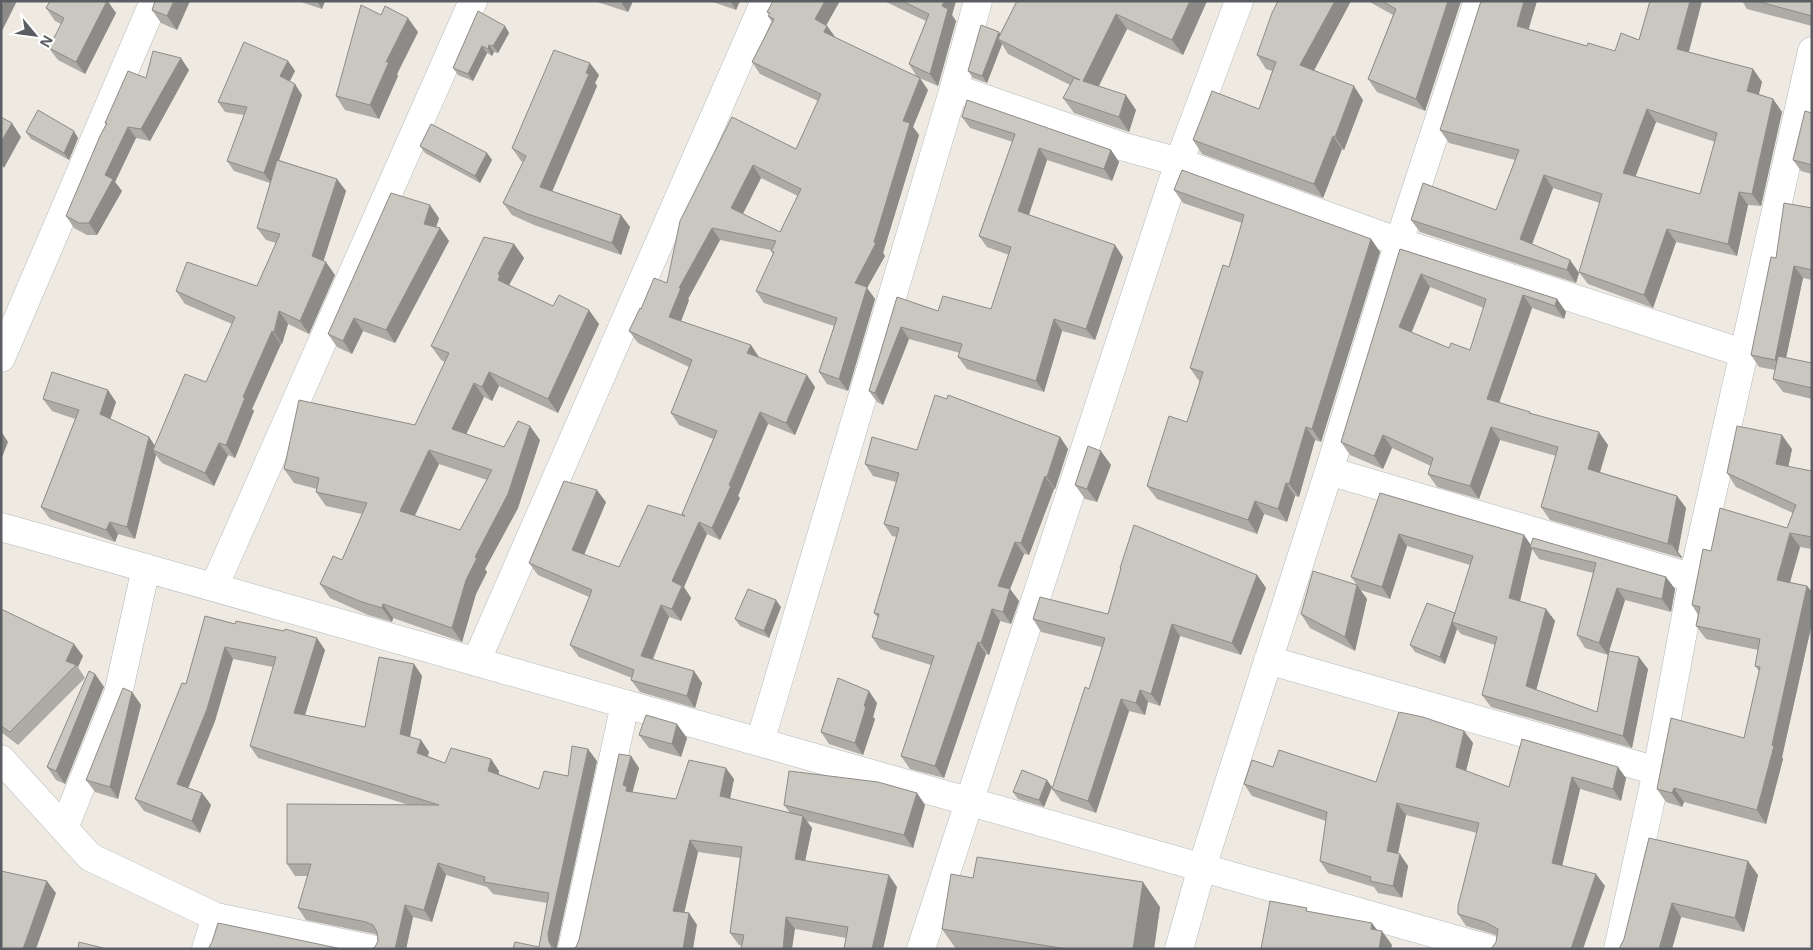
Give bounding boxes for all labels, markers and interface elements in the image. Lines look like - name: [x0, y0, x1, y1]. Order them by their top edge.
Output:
- north arrow: [10, 10, 60, 60]
- text: N: [36, 32, 58, 51]

